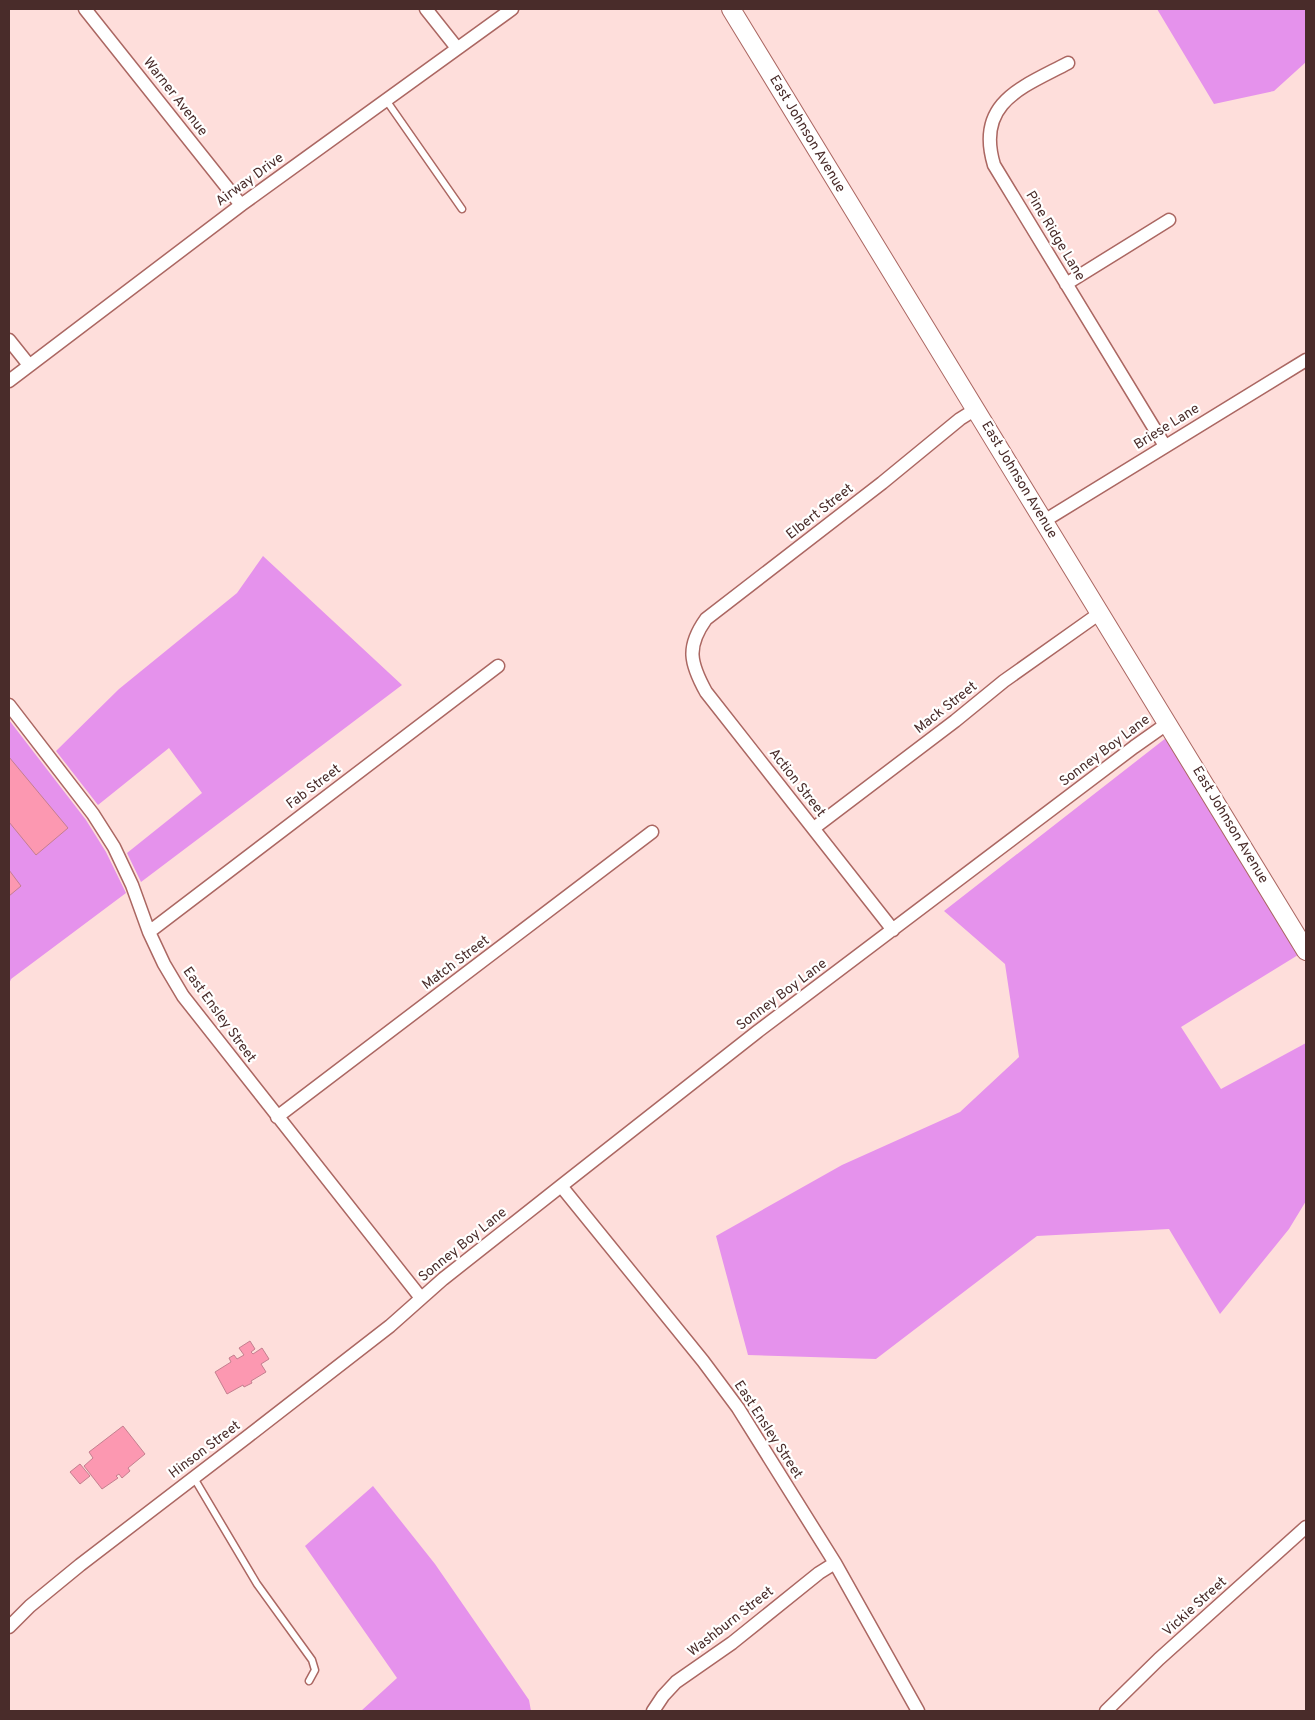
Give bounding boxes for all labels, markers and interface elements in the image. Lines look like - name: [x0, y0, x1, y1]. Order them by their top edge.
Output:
- street label: Warner Avenue: [139, 54, 211, 140]
- street label: East Johnson Avenue: [765, 72, 849, 196]
- street label: Airway Drive: [213, 150, 287, 210]
- street label: Pine Ridge Lane: [1022, 188, 1088, 284]
- street label: Briese Lane: [1131, 400, 1203, 454]
- street label: East Johnson Avenue: [977, 418, 1061, 542]
- street label: Elbert Street: [783, 480, 857, 544]
- street label: Mack Street: [911, 678, 981, 738]
- street label: Sonney Boy Lane: [1056, 711, 1154, 791]
- street label: Action Street: [765, 745, 829, 821]
- street label: Fab Street: [283, 761, 345, 813]
- street label: East Johnson Avenue: [1188, 763, 1272, 887]
- street label: Match Street: [419, 932, 493, 994]
- street label: Sonney Boy Lane: [733, 955, 831, 1035]
- street label: East Ensley Street: [179, 964, 259, 1066]
- street label: Sonney Boy Lane: [415, 1204, 511, 1286]
- street label: East Ensley Street: [730, 1378, 806, 1482]
- street label: Hinson Street: [166, 1418, 244, 1482]
- street label: Vickie Street: [1160, 1574, 1230, 1640]
- street label: Washburn Street: [685, 1583, 777, 1661]

